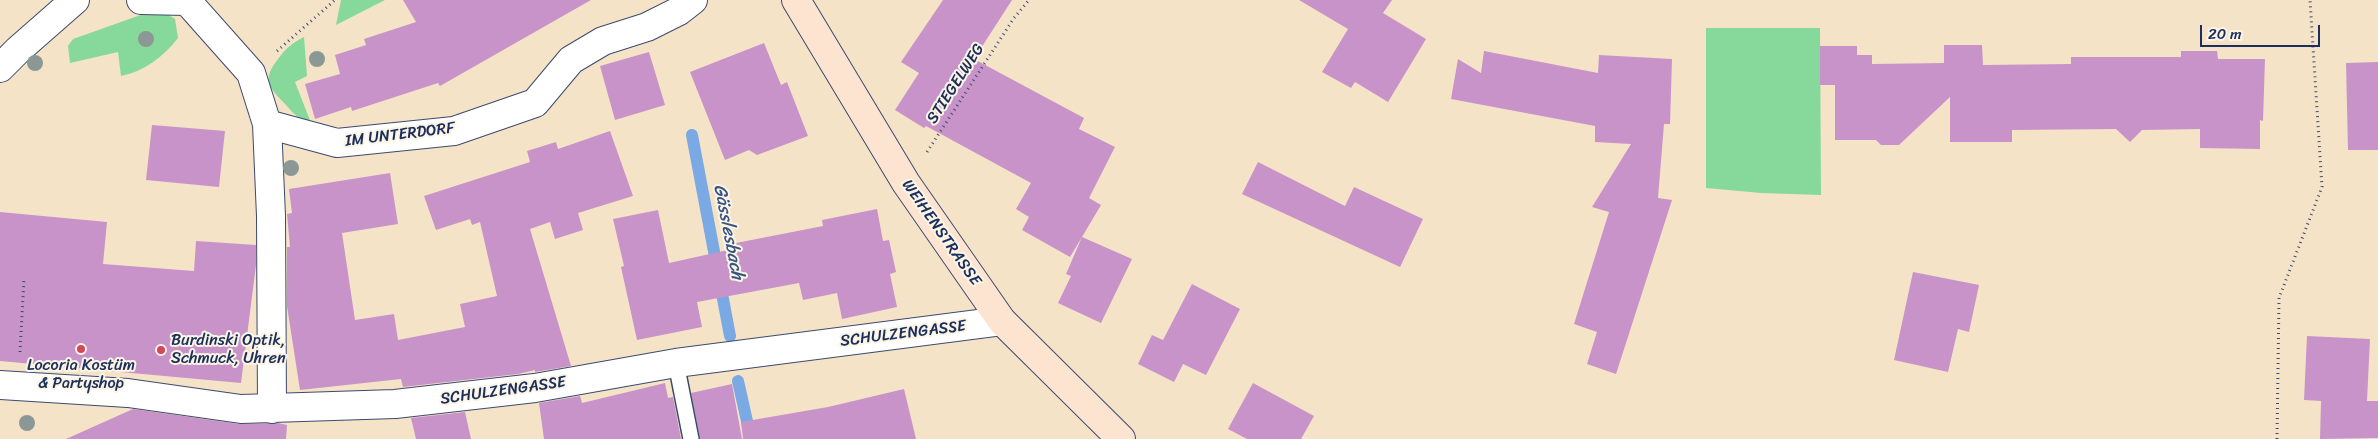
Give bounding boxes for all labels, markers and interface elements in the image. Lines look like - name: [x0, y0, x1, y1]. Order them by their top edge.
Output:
- scale bar: [2203, 15, 2323, 47]
- text: 20 m: [2208, 21, 2242, 47]
- street label: STIEGELWEG: [923, 40, 989, 128]
- street label: IM UNTERDORF: [344, 119, 456, 151]
- street label: WEIHENSTRASSE: [897, 176, 985, 290]
- water label: Gässlesbach: [708, 183, 748, 281]
- street label: SCHULZENGASSE: [839, 317, 967, 351]
- place label: Burdinski Optik, Schmuck, Uhren: [171, 331, 286, 369]
- marker: Locoria Kostüm & Partyshop: [75, 343, 87, 355]
- marker: Burdinski Optik, Schmuck, Uhren: [155, 344, 167, 356]
- place label: Locoria Kostüm & Partyshop: [27, 356, 135, 394]
- street label: SCHULZENGASSE: [439, 373, 567, 409]

